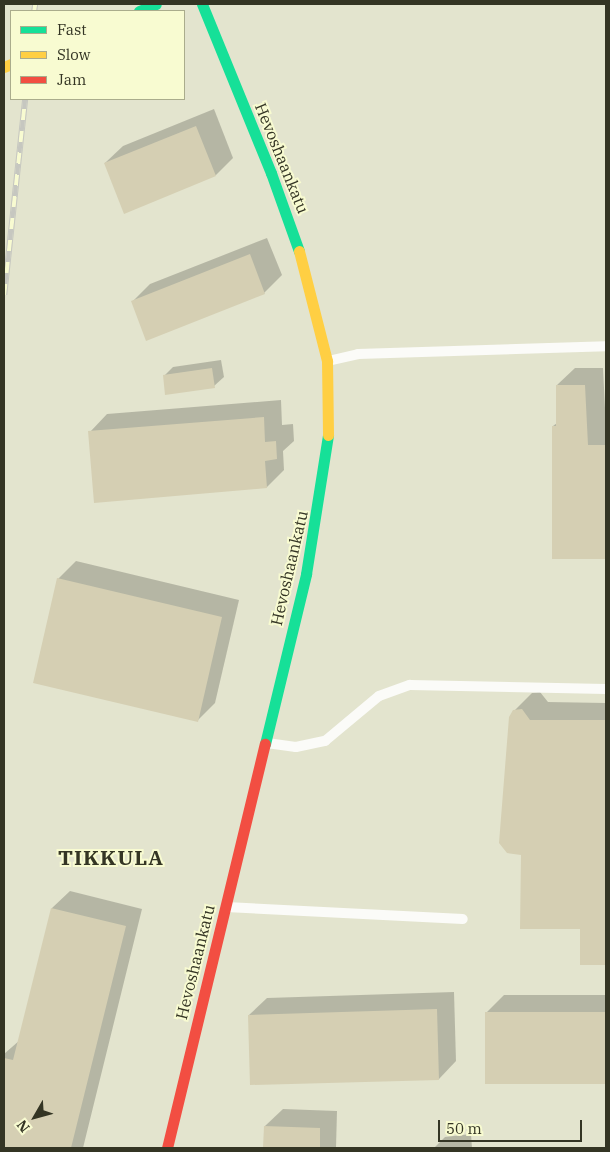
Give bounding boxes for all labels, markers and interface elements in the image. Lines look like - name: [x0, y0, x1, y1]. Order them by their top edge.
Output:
- legend: [10, 10, 185, 100]
- text: Fast: [57, 20, 87, 39]
- text: Slow: [57, 45, 90, 64]
- text: Jam: [57, 70, 86, 89]
- street label: Hevoshaankatu: [251, 100, 313, 216]
- street label: Hevoshaankatu: [266, 509, 312, 627]
- district label: TIKKULA: [57, 844, 165, 870]
- street label: Hevoshaankatu: [171, 903, 219, 1021]
- north arrow: [10, 1092, 60, 1142]
- scale bar: [440, 1110, 584, 1142]
- text: N: [13, 1116, 34, 1136]
- text: 50 m: [446, 1119, 482, 1138]

